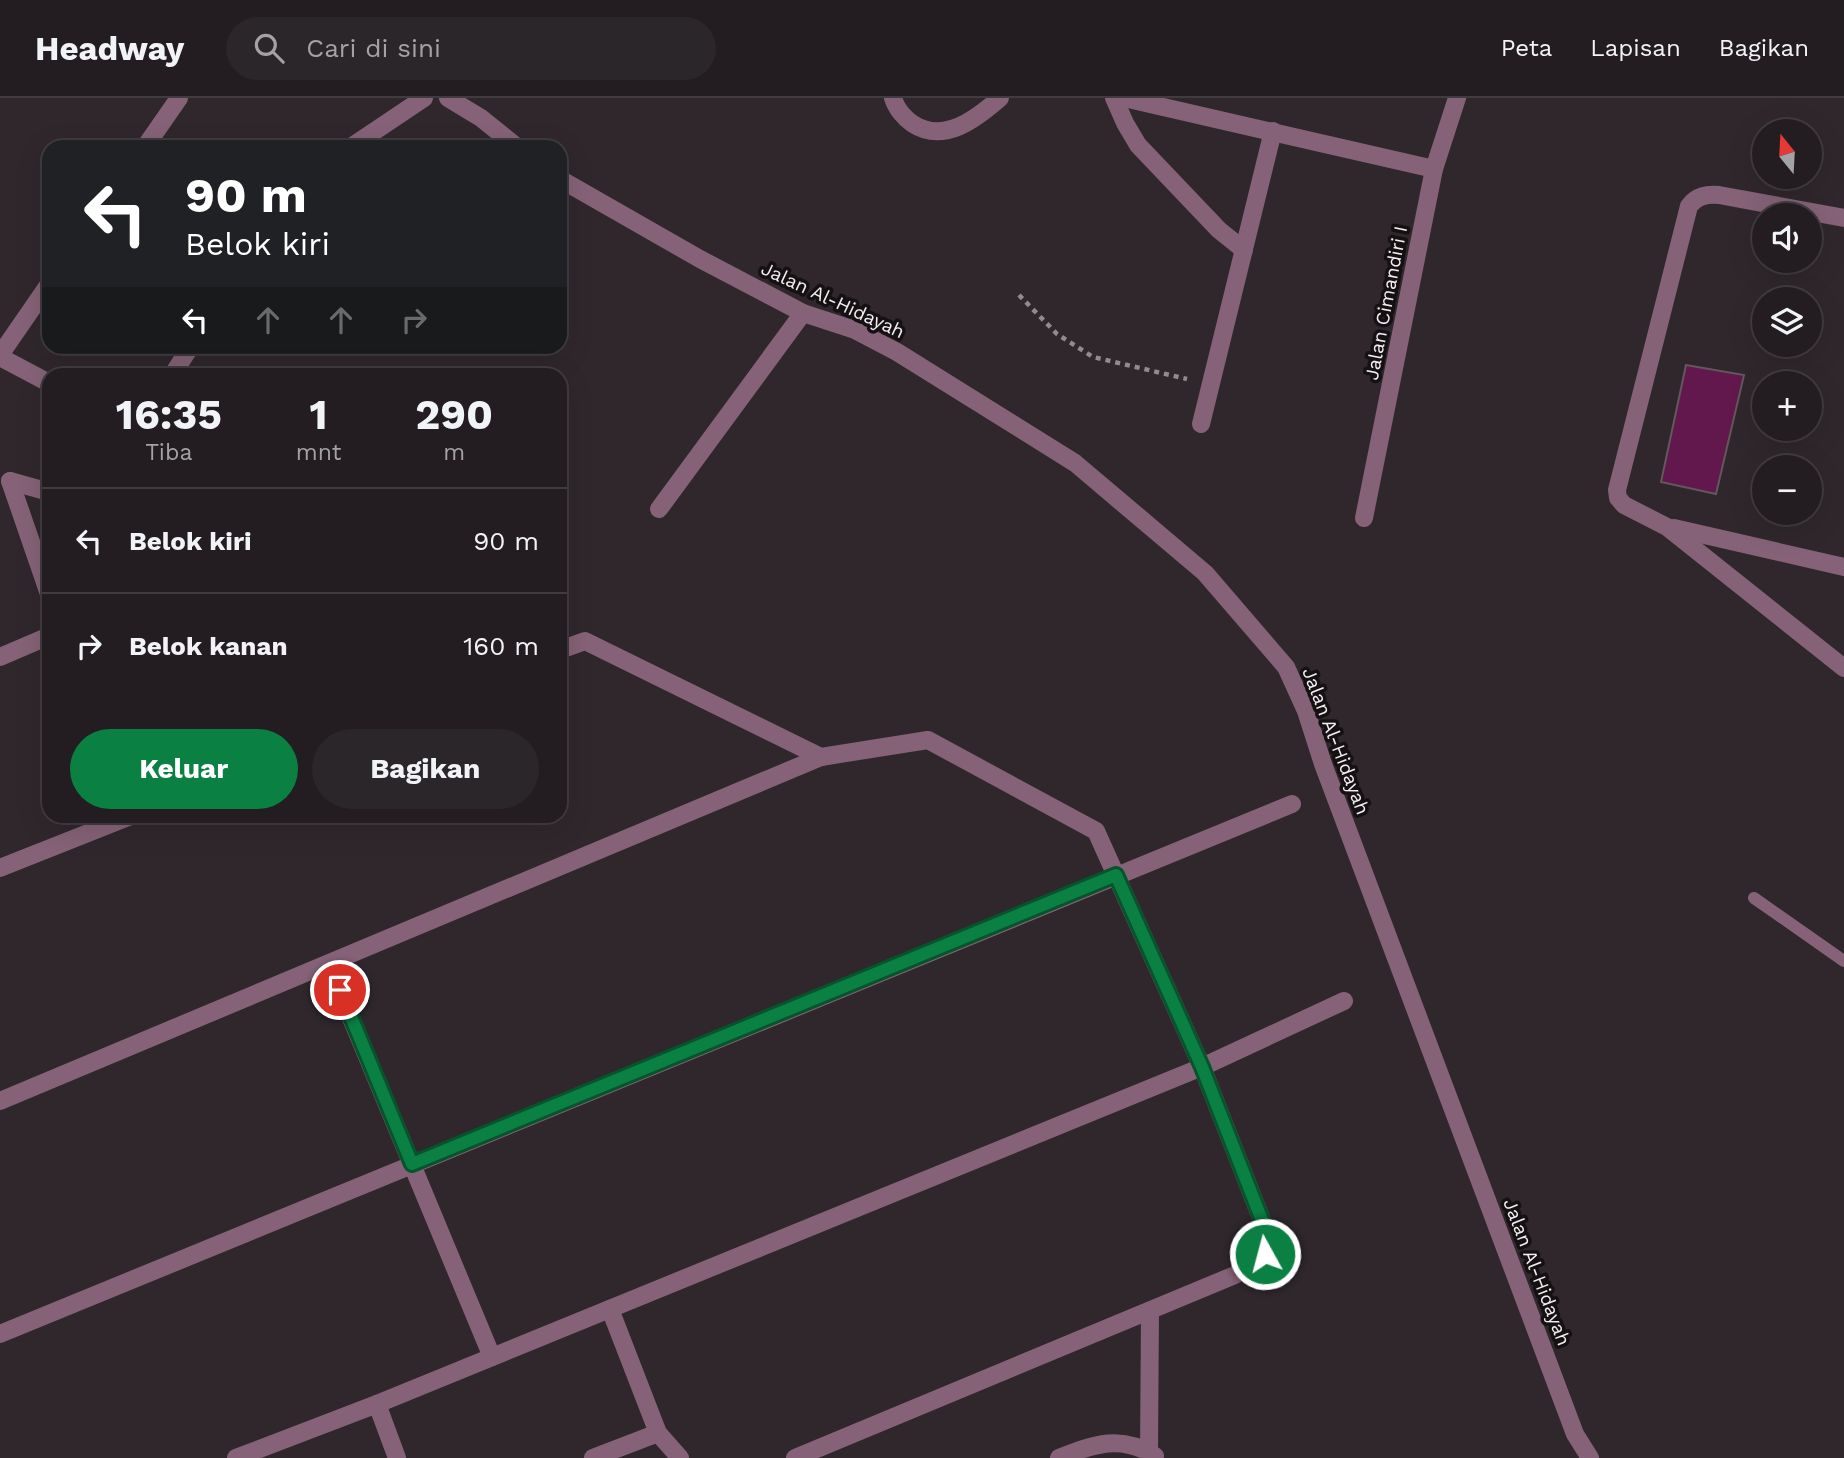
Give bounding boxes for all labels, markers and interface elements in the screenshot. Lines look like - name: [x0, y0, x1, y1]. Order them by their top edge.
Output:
- search box: [226, 17, 716, 80]
- text: Headway: [35, 29, 184, 68]
- icon: search: [250, 29, 288, 67]
- text: Cari di sini: [306, 33, 441, 63]
- text: Peta: [1501, 34, 1552, 62]
- text: Lapisan: [1590, 34, 1681, 62]
- text: Bagikan: [1719, 34, 1809, 62]
- north arrow: [1752, 119, 1822, 189]
- map controls: [1752, 119, 1822, 525]
- text: 90 m: [185, 166, 307, 224]
- icon: left: [70, 168, 161, 259]
- button: sound: [1752, 203, 1822, 273]
- street label: Jalan Cimandiri I: [1360, 224, 1412, 382]
- text: Belok kiri: [185, 225, 330, 263]
- street label: Jalan Al-Hidayah: [758, 257, 908, 343]
- button: layers: [1752, 287, 1822, 357]
- icon: left: [176, 301, 214, 339]
- icon: ahead: [249, 301, 287, 339]
- icon: ahead: [322, 301, 360, 339]
- icon: right: [395, 301, 433, 339]
- button: +: [1752, 371, 1822, 441]
- text: 16:35: [116, 390, 222, 439]
- text: 1: [309, 390, 328, 439]
- text: 290: [415, 390, 493, 439]
- text: Tiba: [145, 439, 192, 466]
- text: mnt: [296, 439, 341, 466]
- text: m: [443, 439, 465, 466]
- button: −: [1752, 455, 1822, 525]
- icon: left: [70, 522, 108, 560]
- text: Belok kiri: [129, 526, 252, 556]
- text: 90 m: [473, 526, 539, 556]
- icon: right: [70, 627, 108, 665]
- text: Belok kanan: [129, 631, 288, 661]
- text: 160 m: [463, 631, 539, 661]
- street label: Jalan Al-Hidayah: [1297, 664, 1375, 818]
- button: Keluar: [70, 729, 298, 809]
- button: Bagikan: [312, 729, 539, 809]
- pin: [310, 960, 370, 1020]
- icon: arrive: [321, 971, 359, 1009]
- street label: Jalan Al-Hidayah: [1498, 1195, 1576, 1349]
- position arrow: [1228, 1217, 1302, 1291]

